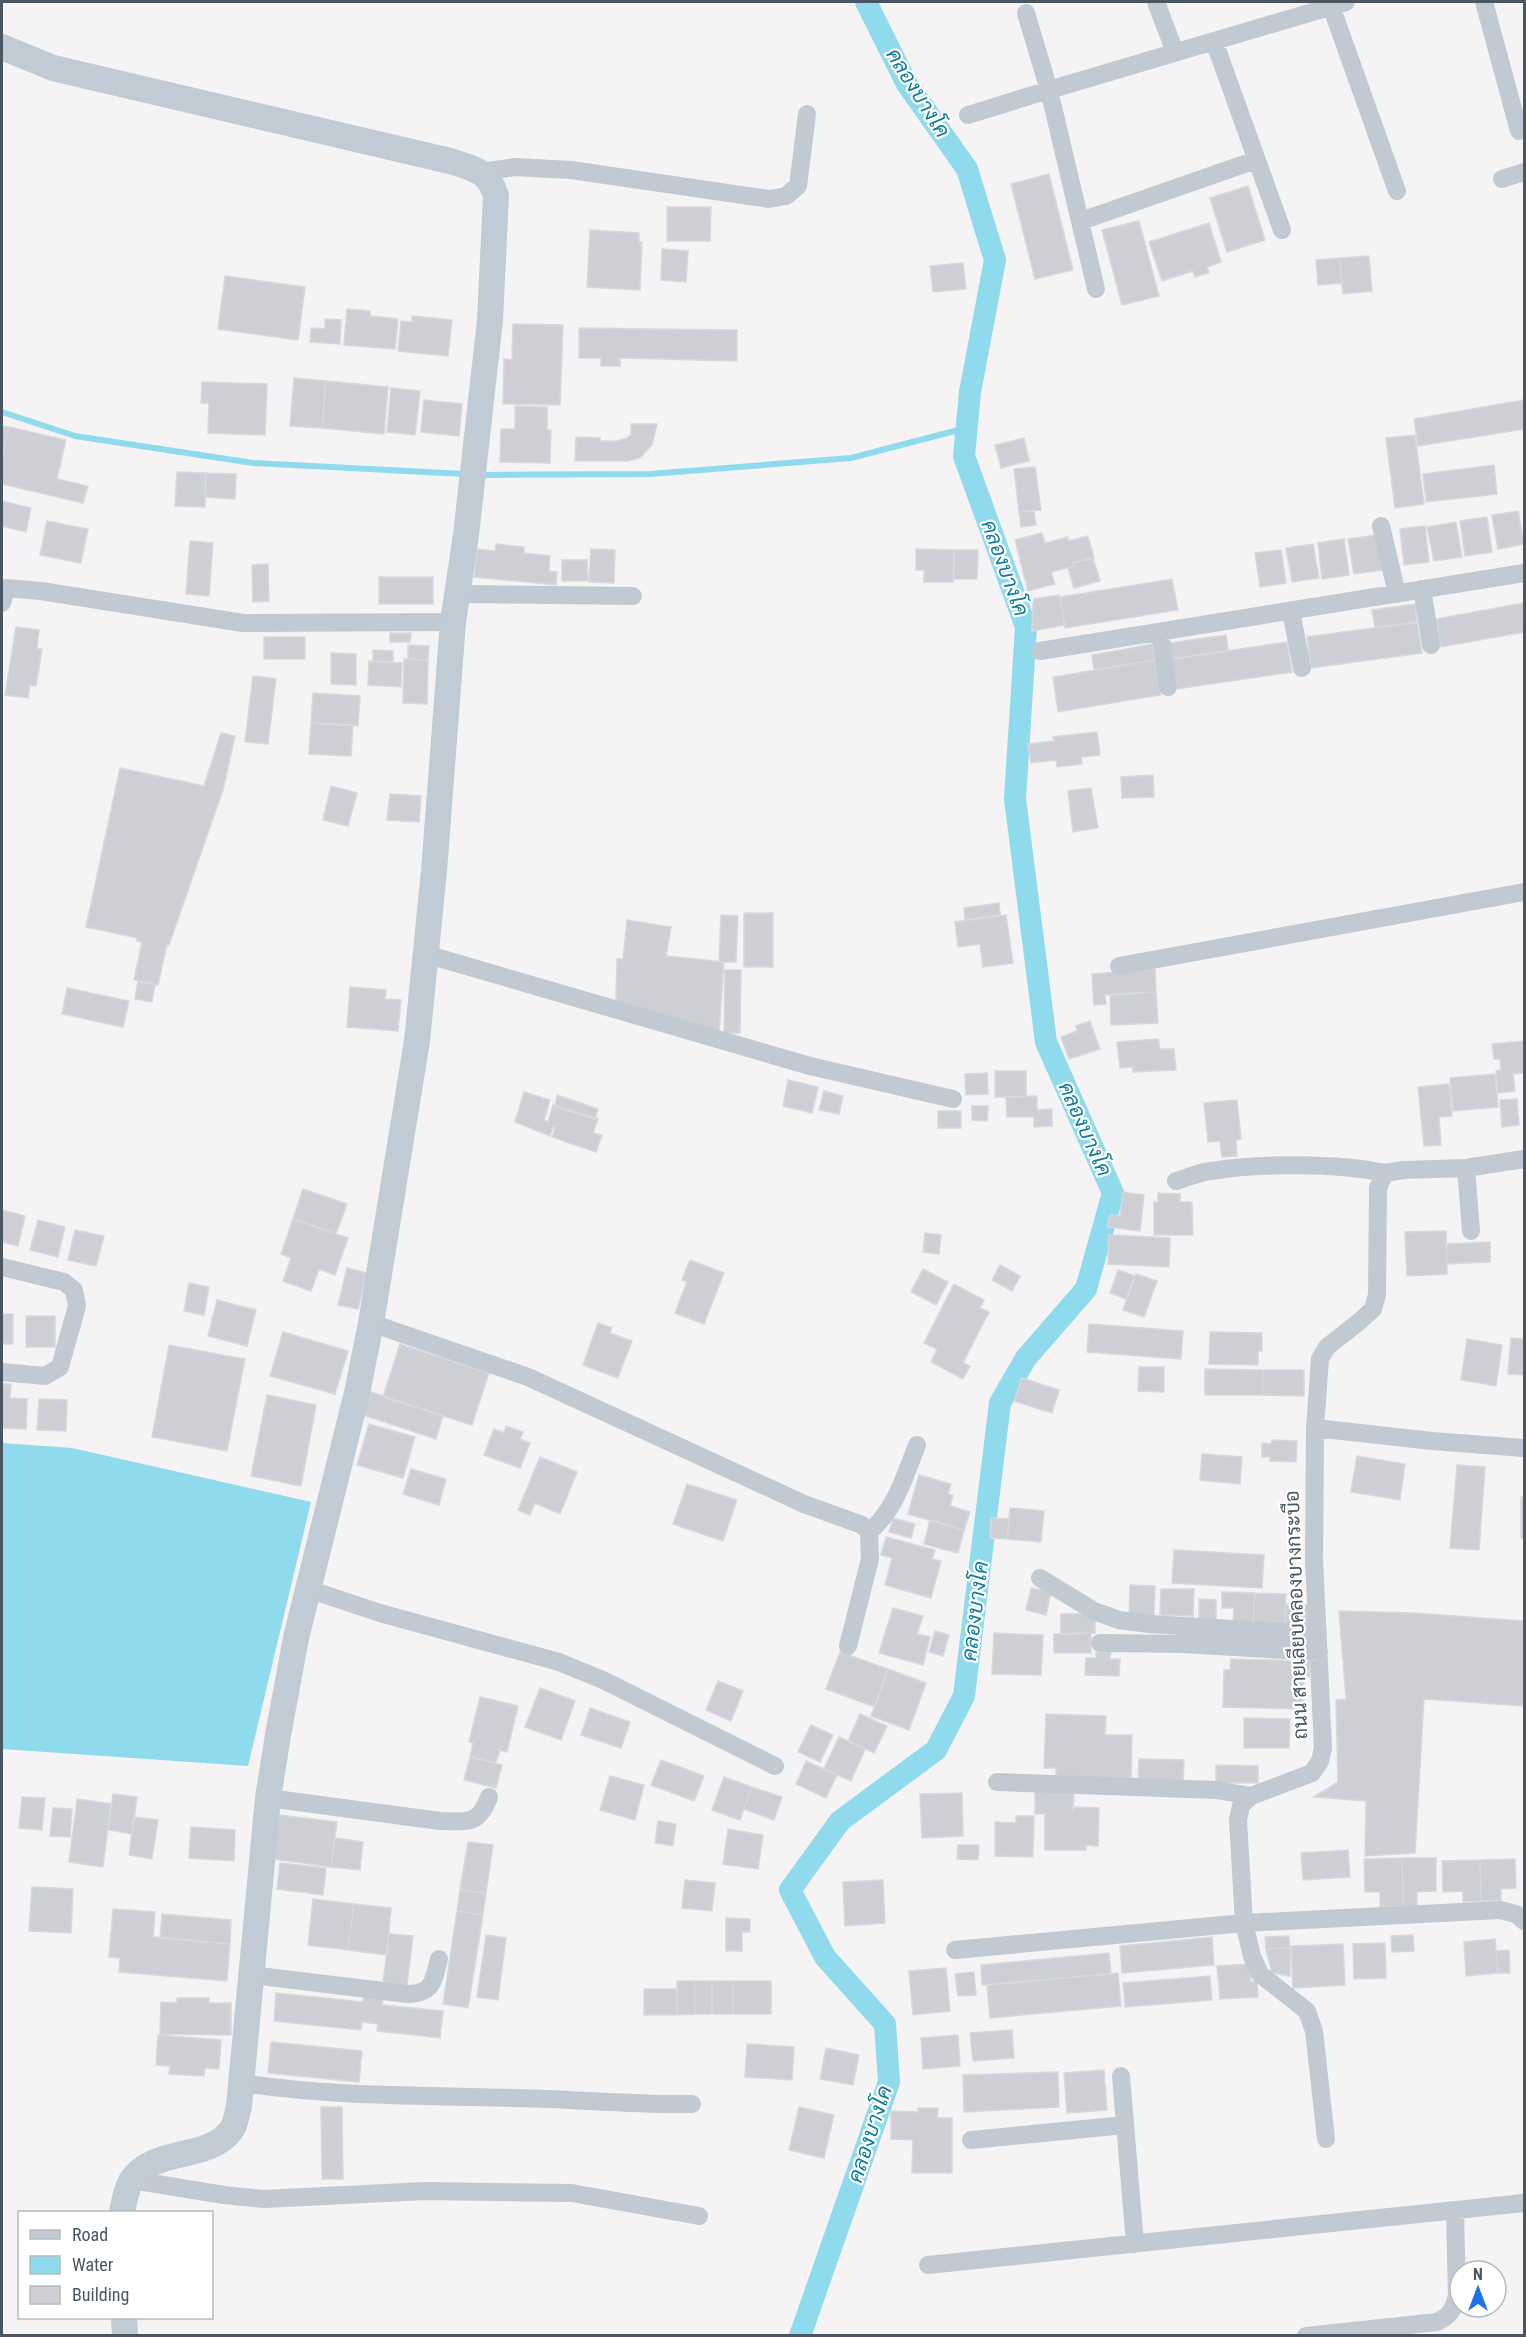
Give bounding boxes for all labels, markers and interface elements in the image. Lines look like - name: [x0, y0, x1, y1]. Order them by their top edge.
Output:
- water label: คลองบางโค: [881, 43, 956, 142]
- water label: คลองบางโค: [977, 516, 1034, 619]
- water label: คลองบางโค: [1054, 1078, 1117, 1180]
- street label: ถนน สายเลียบคลองบางกระบือ: [1278, 1490, 1312, 1740]
- water label: คลองบางโค: [956, 1559, 993, 1662]
- water label: คลองบางโค: [842, 2082, 897, 2186]
- legend: [18, 2211, 213, 2319]
- text: Road: [72, 2224, 108, 2245]
- text: Water: [72, 2254, 114, 2275]
- north arrow: [1448, 2259, 1508, 2319]
- text: N: [1473, 2265, 1483, 2284]
- text: Building: [72, 2284, 129, 2305]

